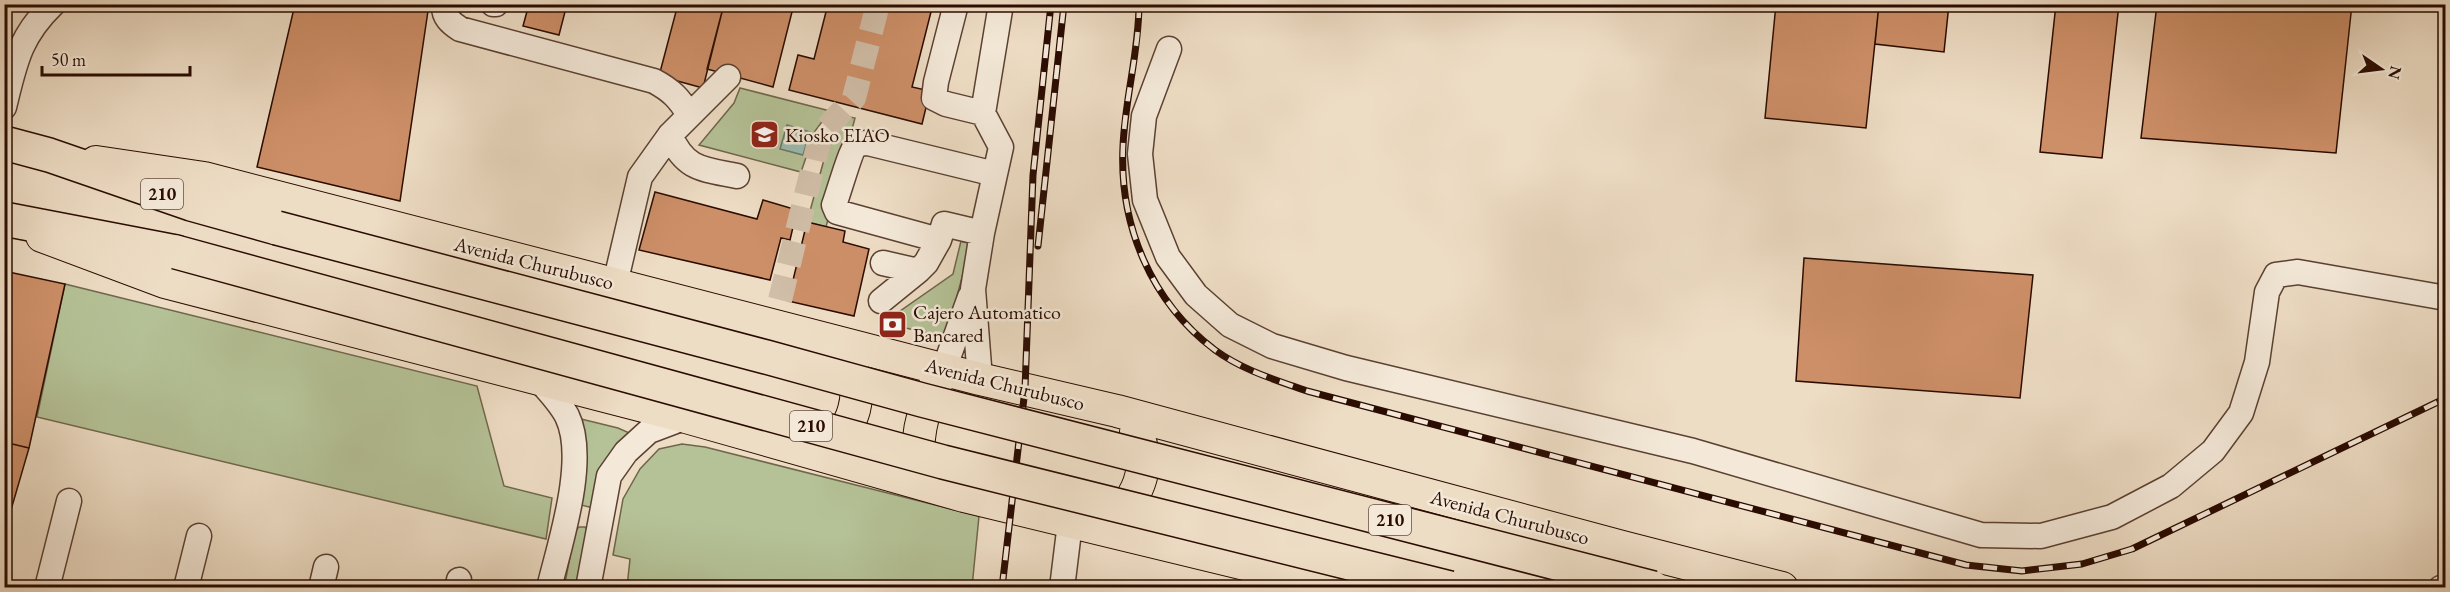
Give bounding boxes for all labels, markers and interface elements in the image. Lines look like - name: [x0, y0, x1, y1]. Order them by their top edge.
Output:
- scale bar: [42, 39, 190, 77]
- north arrow: [2351, 39, 2411, 99]
- text: 50 m: [51, 48, 86, 71]
- text: N: [2383, 64, 2407, 81]
- school or university icon: Kiosko EIAO: [748, 119, 780, 151]
- place label: Kiosko EIAO: [785, 122, 890, 148]
- road number: 210: [141, 179, 183, 209]
- street label: Avenida Churubusco: [451, 230, 616, 295]
- place label: Cajero Automatico Bancared: [913, 299, 1061, 348]
- bank icon: Cajero Automatico Bancared: [876, 308, 908, 340]
- street label: Avenida Churubusco: [922, 351, 1087, 416]
- road number: 210: [790, 411, 832, 441]
- street label: Avenida Churubusco: [1427, 483, 1592, 551]
- road number: 210: [1369, 505, 1411, 535]

